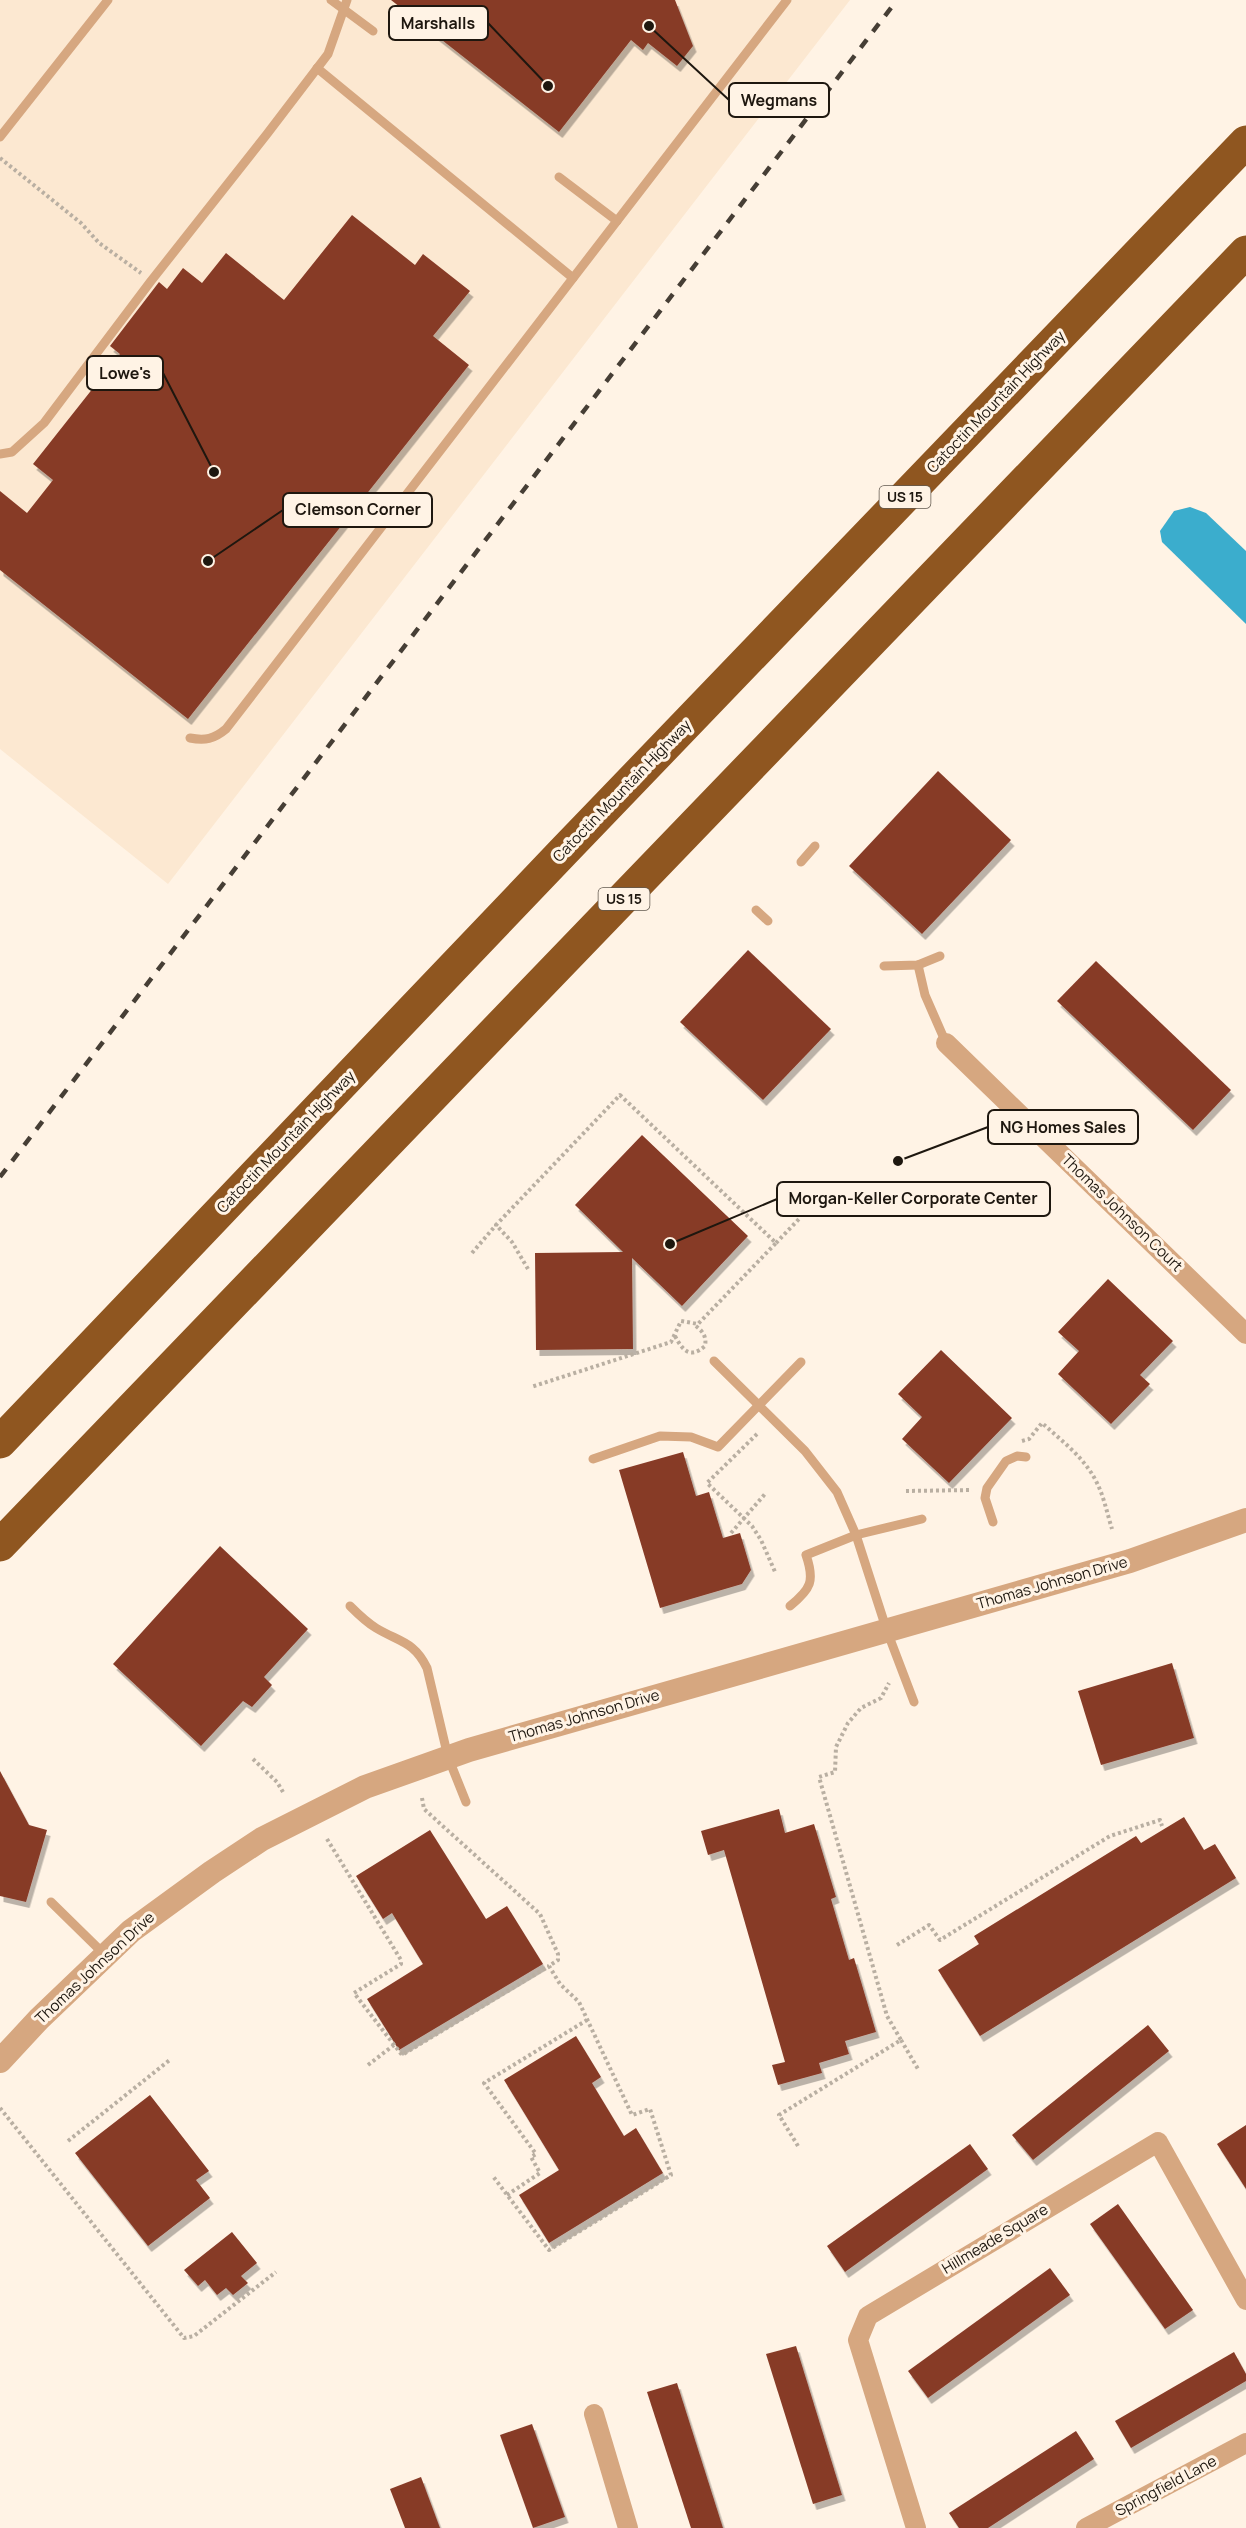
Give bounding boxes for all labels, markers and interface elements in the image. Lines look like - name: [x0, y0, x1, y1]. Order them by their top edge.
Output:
- callout: Marshalls: [389, 6, 488, 40]
- text: Marshalls: [401, 12, 476, 34]
- callout: Wegmans: [729, 83, 829, 117]
- text: Wegmans: [741, 89, 818, 111]
- street label: Catoctin Mountain Highway: [922, 326, 1070, 478]
- callout: Lowe's: [87, 356, 163, 390]
- text: Lowe's: [99, 362, 151, 384]
- road number: US 15: [880, 486, 930, 508]
- callout: Clemson Corner: [283, 493, 432, 527]
- text: Clemson Corner: [295, 498, 421, 520]
- street label: Catoctin Mountain Highway: [548, 715, 696, 867]
- road number: US 15: [598, 888, 650, 910]
- street label: Catoctin Mountain Highway: [212, 1066, 360, 1218]
- callout: NG Homes Sales: [988, 1110, 1138, 1144]
- text: NG Homes Sales: [1000, 1116, 1126, 1138]
- street label: Thomas Johnson Court: [1057, 1149, 1188, 1276]
- callout: Morgan-Keller Corporate Center: [777, 1182, 1050, 1216]
- text: Morgan-Keller Corporate Center: [788, 1187, 1038, 1209]
- street label: Thomas Johnson Drive: [974, 1551, 1130, 1614]
- street label: Thomas Johnson Drive: [506, 1684, 662, 1747]
- street label: Thomas Johnson Drive: [30, 1907, 159, 2029]
- street label: Hillmeade Square: [938, 2198, 1052, 2279]
- street label: Springfield Lane: [1112, 2450, 1220, 2521]

